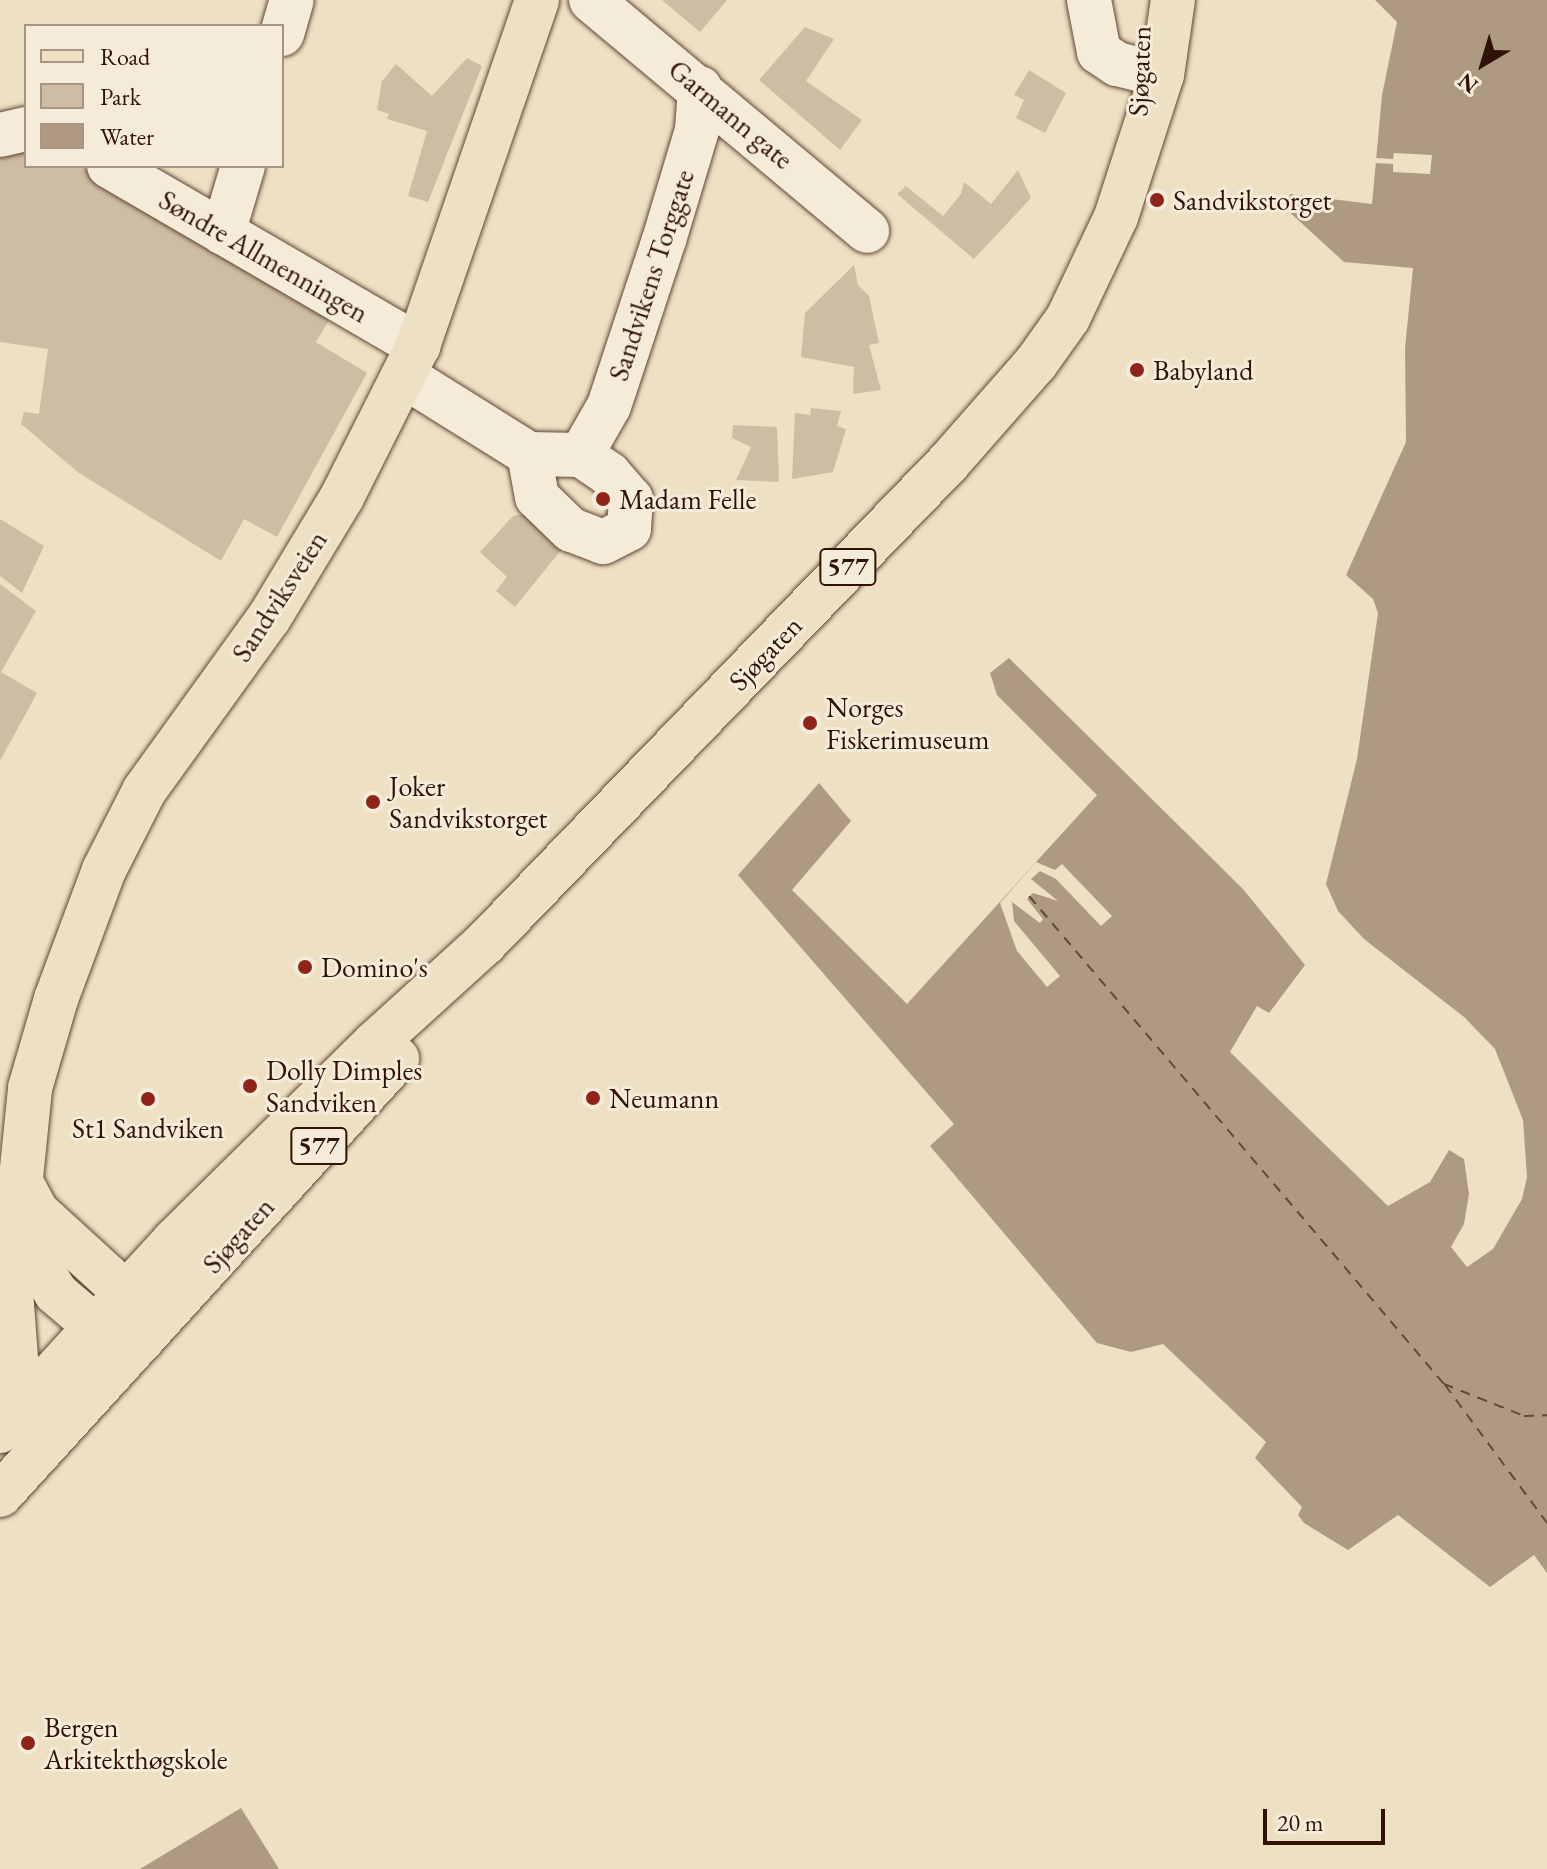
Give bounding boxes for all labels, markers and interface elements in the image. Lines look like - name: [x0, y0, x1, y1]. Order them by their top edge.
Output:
- legend: [24, 24, 284, 168]
- north arrow: [1443, 24, 1523, 104]
- street label: Sjøgaten: [1121, 25, 1157, 117]
- text: Road: [100, 41, 150, 72]
- street label: Garmann gate: [662, 52, 800, 176]
- text: N: [1452, 66, 1484, 100]
- text: Park: [100, 81, 141, 112]
- text: Water: [100, 121, 154, 152]
- street label: Sandvikens Torggate: [601, 165, 701, 385]
- street label: Søndre Allmenningen: [153, 182, 375, 330]
- place label: Sandvikstorget: [1173, 183, 1331, 217]
- marker: Sandvikstorget: [1148, 191, 1166, 209]
- place label: Babyland: [1153, 353, 1253, 387]
- marker: Babyland: [1128, 361, 1146, 379]
- place label: Madam Felle: [619, 482, 756, 516]
- marker: Madam Felle: [594, 490, 612, 508]
- street label: Sandviksveien: [224, 524, 334, 668]
- road number: 577: [818, 545, 878, 589]
- street label: Sjøgaten: [721, 609, 809, 697]
- place label: Norges Fiskerimuseum: [826, 690, 990, 756]
- marker: Norges Fiskerimuseum: [801, 714, 819, 732]
- place label: Joker Sandvikstorget: [389, 769, 547, 835]
- marker: Joker Sandvikstorget: [364, 793, 382, 811]
- place label: Domino's: [321, 950, 428, 984]
- marker: Domino's: [296, 958, 314, 976]
- place label: Dolly Dimples Sandviken: [266, 1053, 422, 1119]
- marker: Dolly Dimples Sandviken: [241, 1077, 259, 1095]
- place label: Neumann: [609, 1081, 719, 1115]
- marker: Neumann: [584, 1089, 602, 1107]
- marker: St1 Sandviken: [139, 1090, 157, 1108]
- place label: St1 Sandviken: [72, 1111, 224, 1145]
- road number: 577: [289, 1124, 349, 1168]
- street label: Sjøgaten: [195, 1190, 281, 1280]
- place label: Bergen Arkitekthøgskole: [44, 1710, 228, 1776]
- marker: Bergen Arkitekthøgskole: [19, 1734, 37, 1752]
- scale bar: [1267, 1793, 1389, 1843]
- text: 20 m: [1277, 1807, 1324, 1838]

